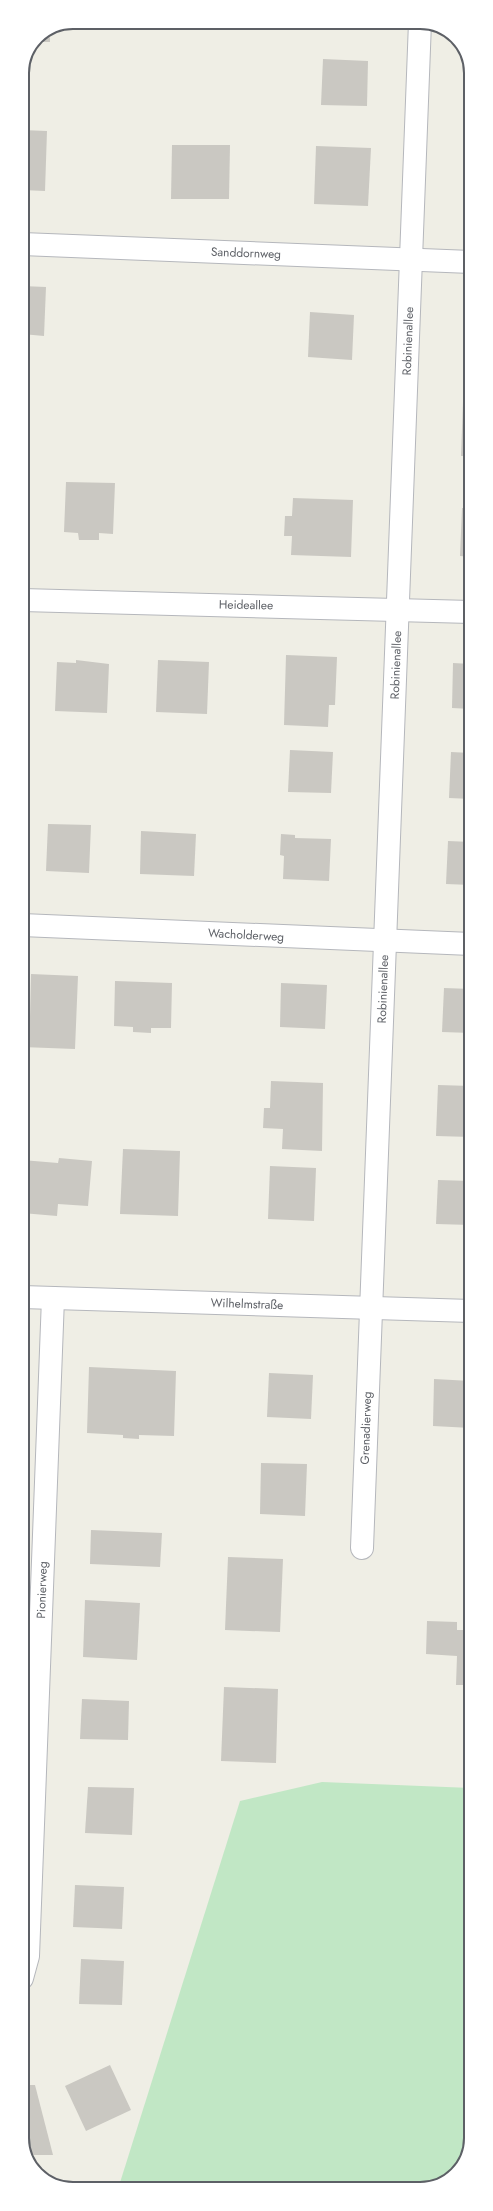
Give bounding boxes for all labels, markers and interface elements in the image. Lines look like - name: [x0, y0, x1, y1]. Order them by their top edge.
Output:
- street label: Sanddornweg: [211, 243, 281, 263]
- street label: Robinienallee: [398, 306, 418, 376]
- street label: Heideallee: [219, 596, 273, 614]
- street label: Robinienallee: [386, 630, 406, 700]
- street label: Wacholderweg: [207, 924, 285, 946]
- street label: Robinienallee: [373, 954, 393, 1024]
- street label: Wilhelmstraße: [210, 1294, 284, 1314]
- street label: Grenadierweg: [356, 1391, 376, 1465]
- street label: Pionierweg: [32, 1561, 52, 1619]

